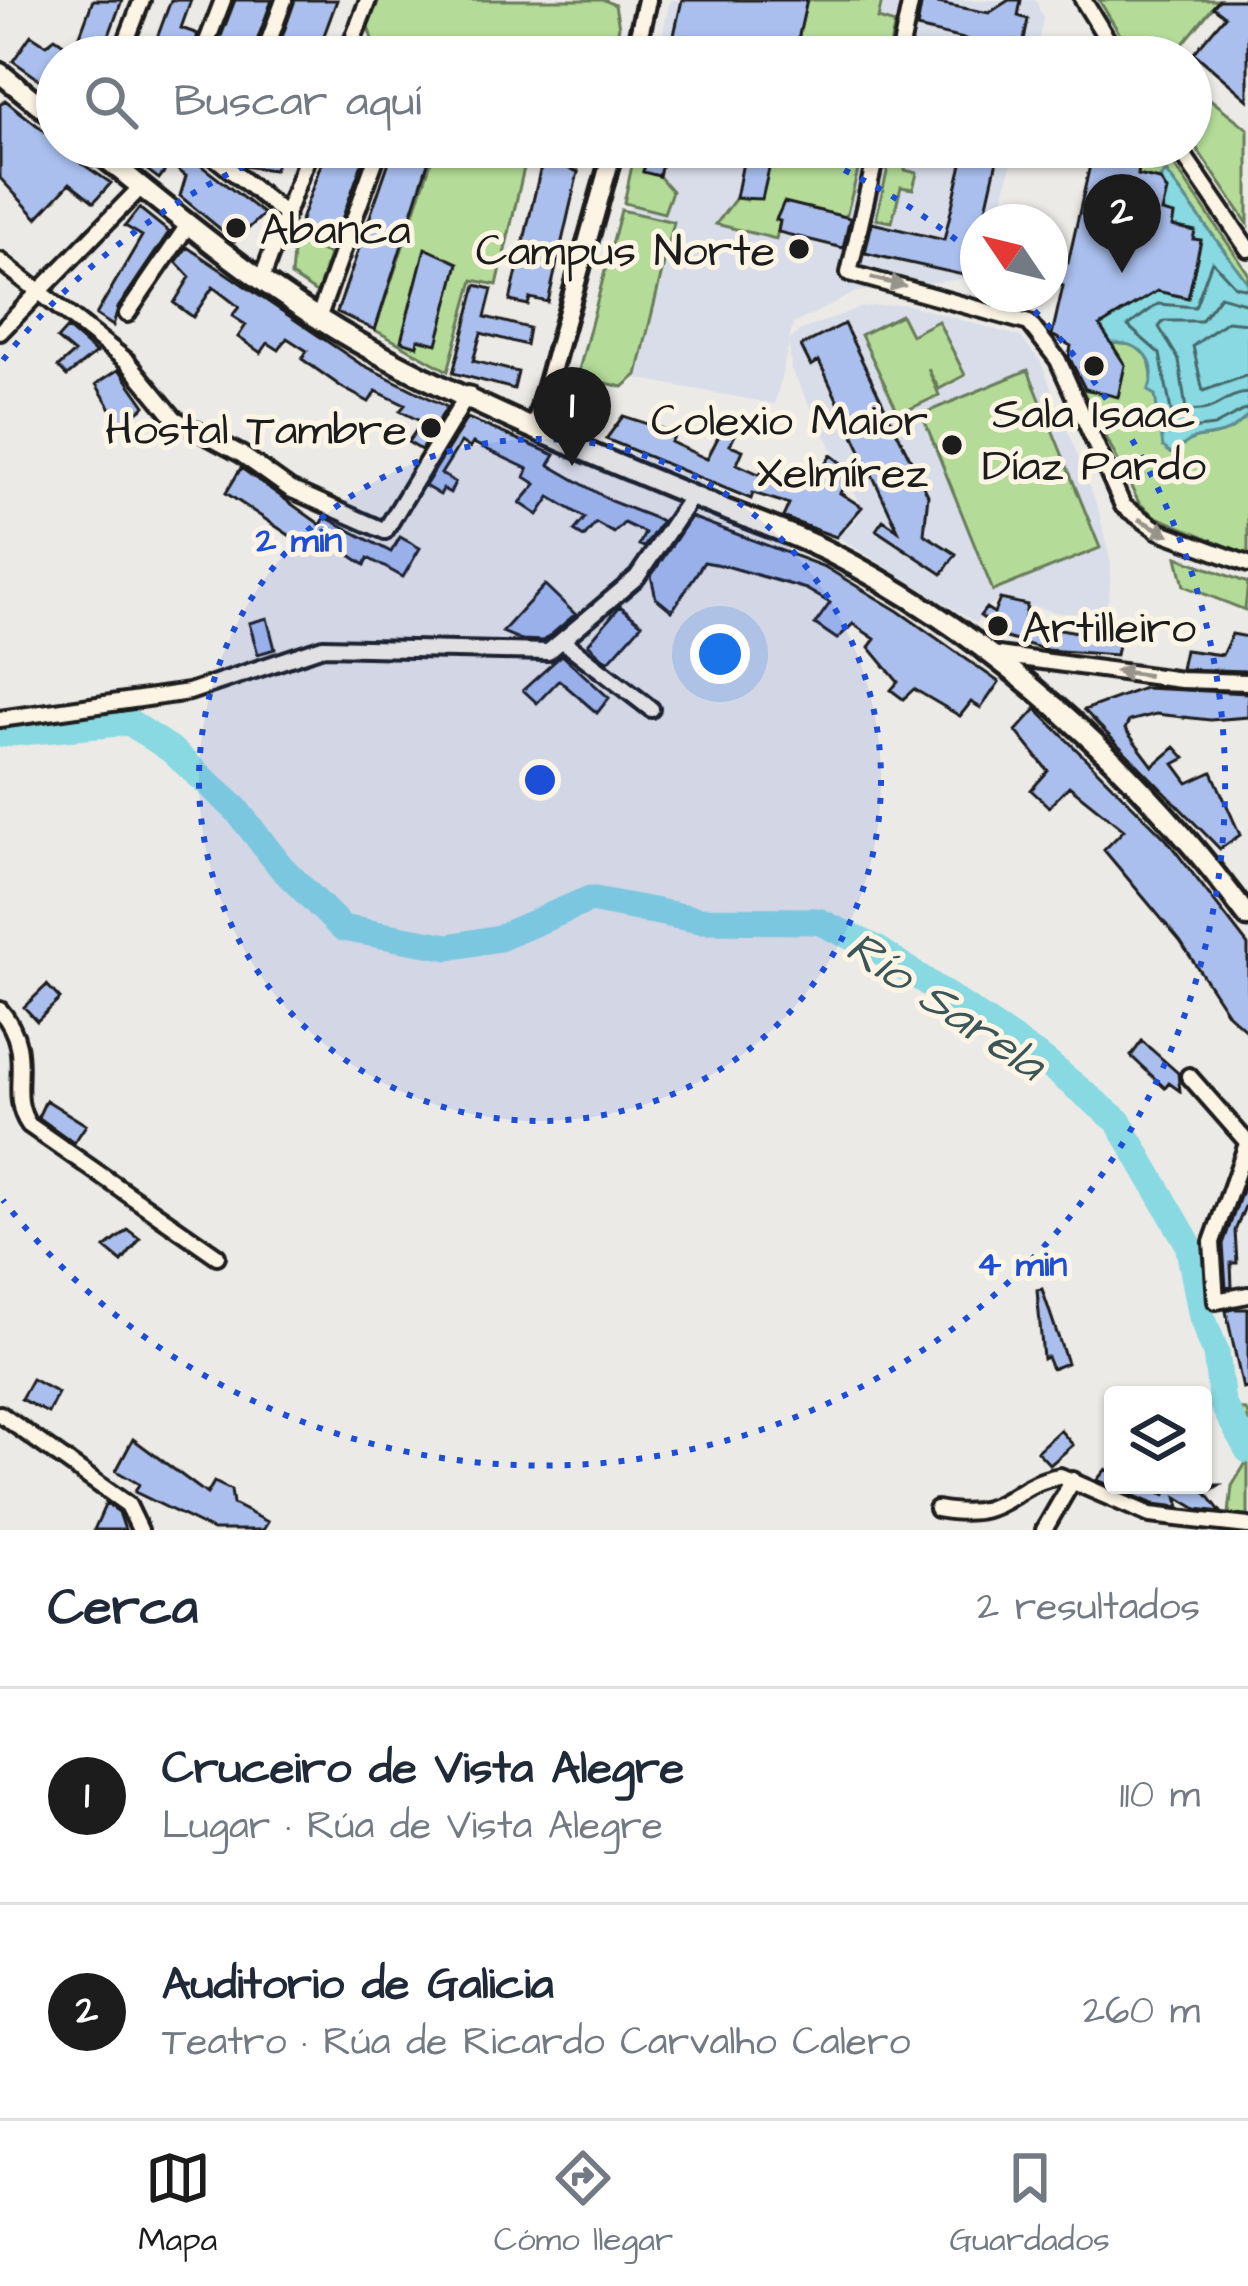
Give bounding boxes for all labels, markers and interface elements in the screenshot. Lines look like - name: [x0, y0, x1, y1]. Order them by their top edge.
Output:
- search box: [36, 36, 1212, 168]
- icon: search: [78, 69, 144, 135]
- text: Buscar aquí: [174, 71, 421, 133]
- pin: 2: [1083, 174, 1161, 273]
- place label: Abanca: [260, 200, 411, 262]
- north arrow: [960, 204, 1068, 312]
- marker: Abanca: [223, 215, 249, 241]
- place label: Campus Norte: [476, 221, 775, 283]
- marker: Campus Norte: [786, 236, 812, 262]
- one-way arrow: [870, 273, 907, 292]
- marker: Sala Isaac Díaz Pardo: [1081, 353, 1107, 379]
- pin: 1: [533, 367, 611, 466]
- place label: Sala Isaac Díaz Pardo: [982, 384, 1206, 498]
- place label: Colexio Maior Xelmírez: [651, 391, 928, 505]
- place label: Hostal Tambre: [105, 400, 407, 462]
- marker: Hostal Tambre: [418, 415, 444, 441]
- marker: Colexio Maior Xelmírez: [939, 432, 965, 458]
- text: 2 min: [255, 515, 342, 566]
- one-way arrow: [1137, 516, 1171, 536]
- place label: Artilleiro: [1022, 598, 1196, 660]
- marker: Artilleiro: [985, 613, 1011, 639]
- your location: [690, 624, 750, 684]
- one-way arrow: [1112, 663, 1150, 682]
- centre of rings: [519, 759, 561, 801]
- water label: Río Sarela: [833, 916, 1060, 1099]
- text: 4 min: [977, 1239, 1067, 1290]
- map controls: [1104, 1386, 1212, 1494]
- button: layers: [1104, 1386, 1212, 1494]
- text: Cerca: [48, 1573, 198, 1644]
- text: 2 resultados: [977, 1581, 1200, 1635]
- text: Cruceiro de Vista Alegre: [162, 1738, 684, 1800]
- text: 1: [85, 1769, 90, 1823]
- text: 110 m: [1119, 1769, 1200, 1823]
- text: Lugar · Rúa de Vista Alegre: [162, 1800, 663, 1854]
- text: Auditorio de Galicia: [162, 1954, 554, 2016]
- text: 2: [76, 1985, 98, 2039]
- text: 260 m: [1083, 1985, 1200, 2039]
- text: Teatro · Rúa de Ricardo Carvalho Calero: [162, 2016, 910, 2070]
- tab: Mapa: [138, 2145, 217, 2263]
- tab: Cómo llegar: [494, 2145, 673, 2263]
- tab: Guardados: [950, 2145, 1110, 2263]

